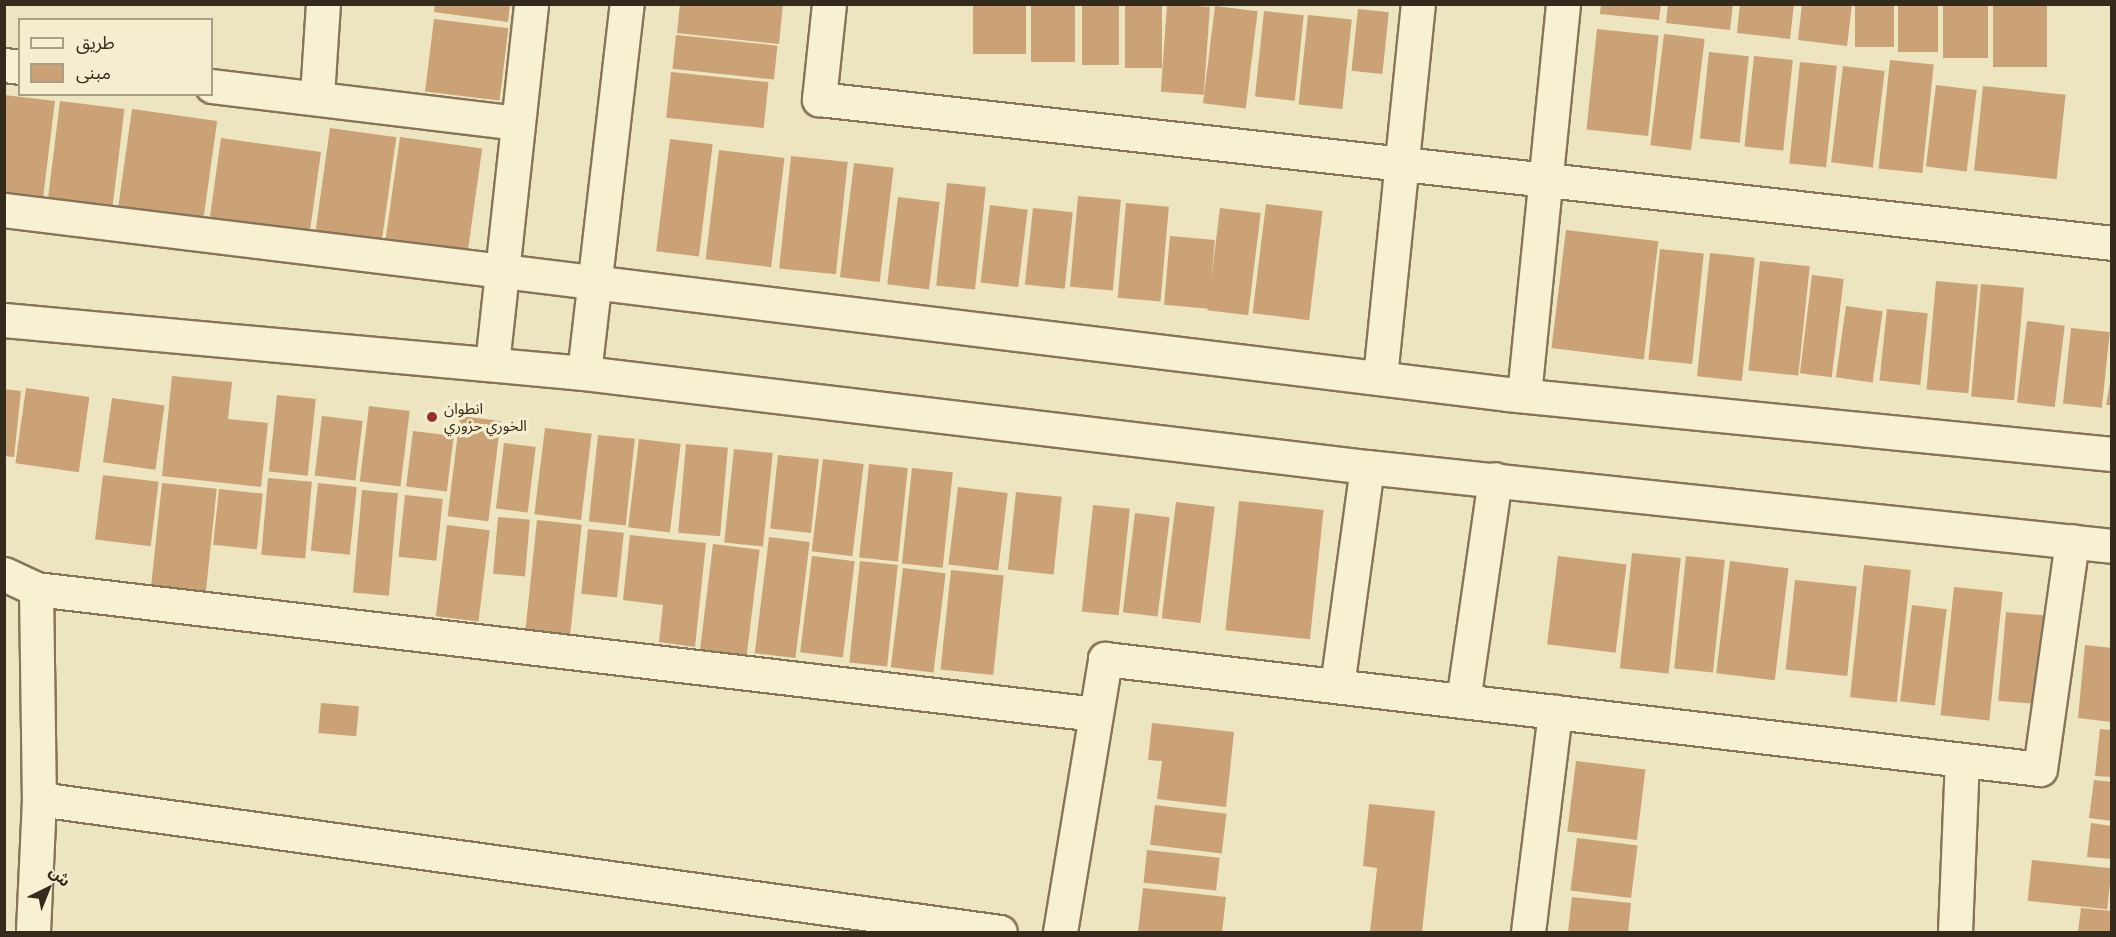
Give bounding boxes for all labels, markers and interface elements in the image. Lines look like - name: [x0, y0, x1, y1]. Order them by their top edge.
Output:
- legend: [18, 18, 213, 96]
- text: طريق: [76, 30, 115, 55]
- text: مبنى: [76, 60, 111, 85]
- place label: انطوان الخوري حزوري: [444, 399, 527, 434]
- marker: انطوان الخوري حزوري: [425, 410, 439, 424]
- north arrow: [18, 859, 78, 919]
- text: ش: [45, 860, 76, 891]

